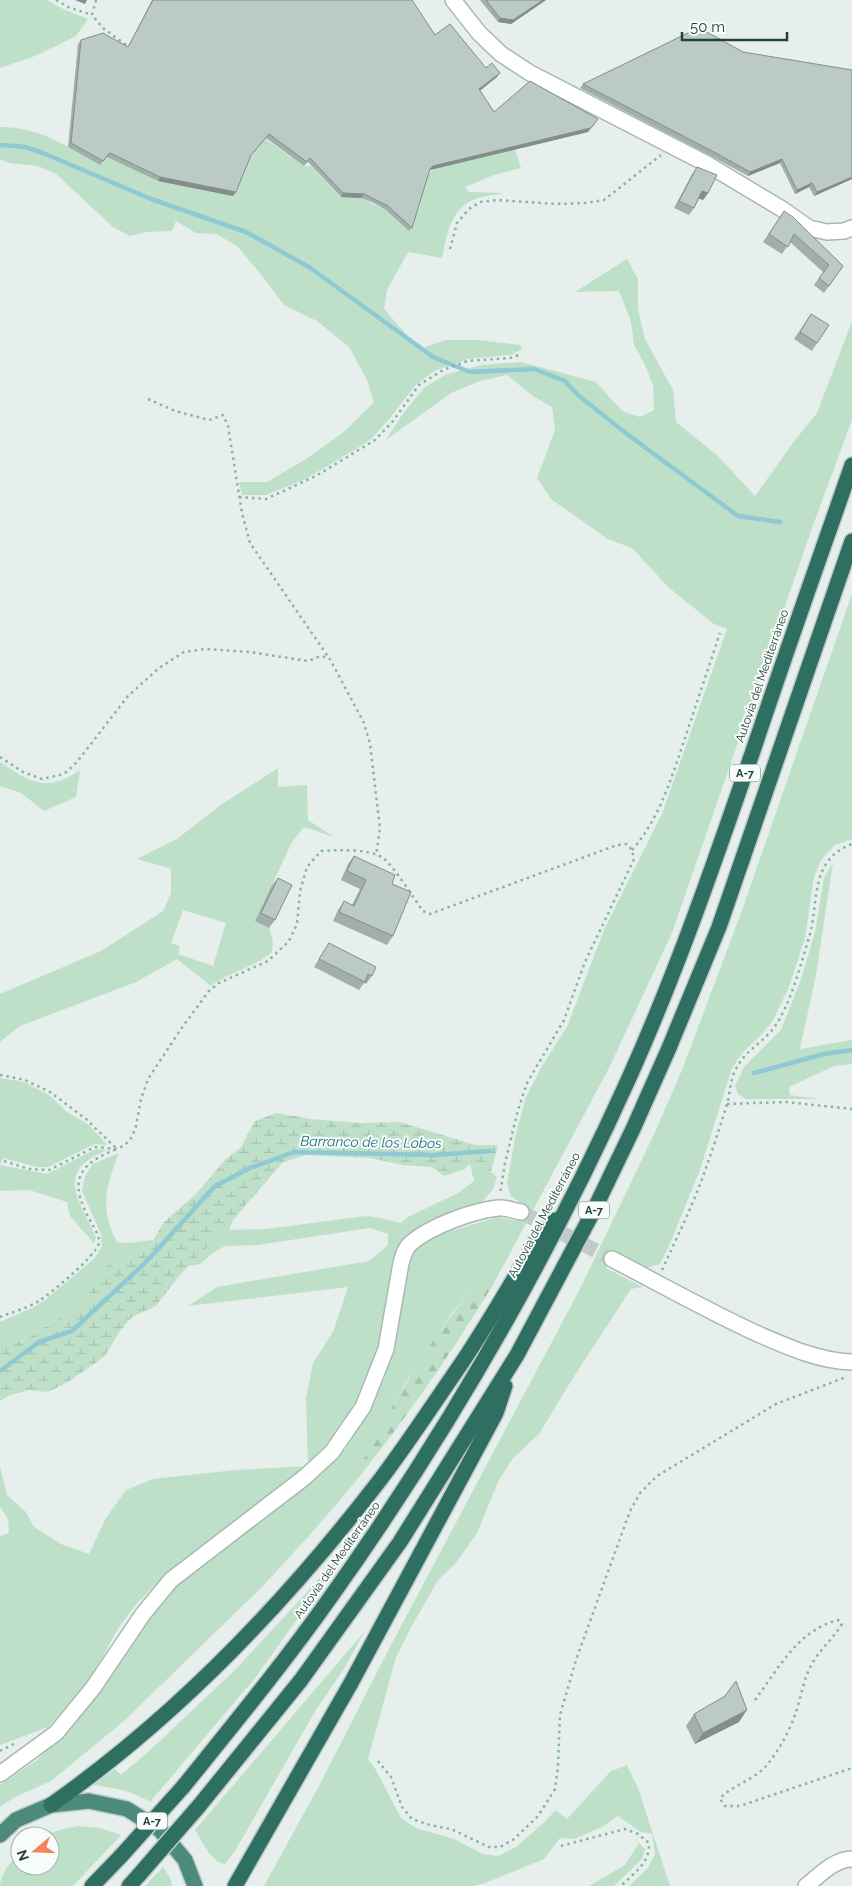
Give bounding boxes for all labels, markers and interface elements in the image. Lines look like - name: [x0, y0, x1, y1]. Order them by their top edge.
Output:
- scale bar: [682, 10, 787, 42]
- text: 50 m: [690, 18, 725, 36]
- street label: Autovía del Mediterráneo: [733, 608, 791, 744]
- road number: A-7: [730, 764, 760, 781]
- water label: Barranco de los Lobos: [300, 1133, 442, 1151]
- street label: Autovía del Mediterráneo: [505, 1150, 583, 1280]
- road number: A-7: [579, 1202, 609, 1218]
- street label: Autovía del Mediterráneo: [291, 1499, 383, 1621]
- road number: A-7: [137, 1812, 167, 1830]
- north arrow: [10, 1826, 60, 1876]
- text: N: [13, 1848, 32, 1863]

